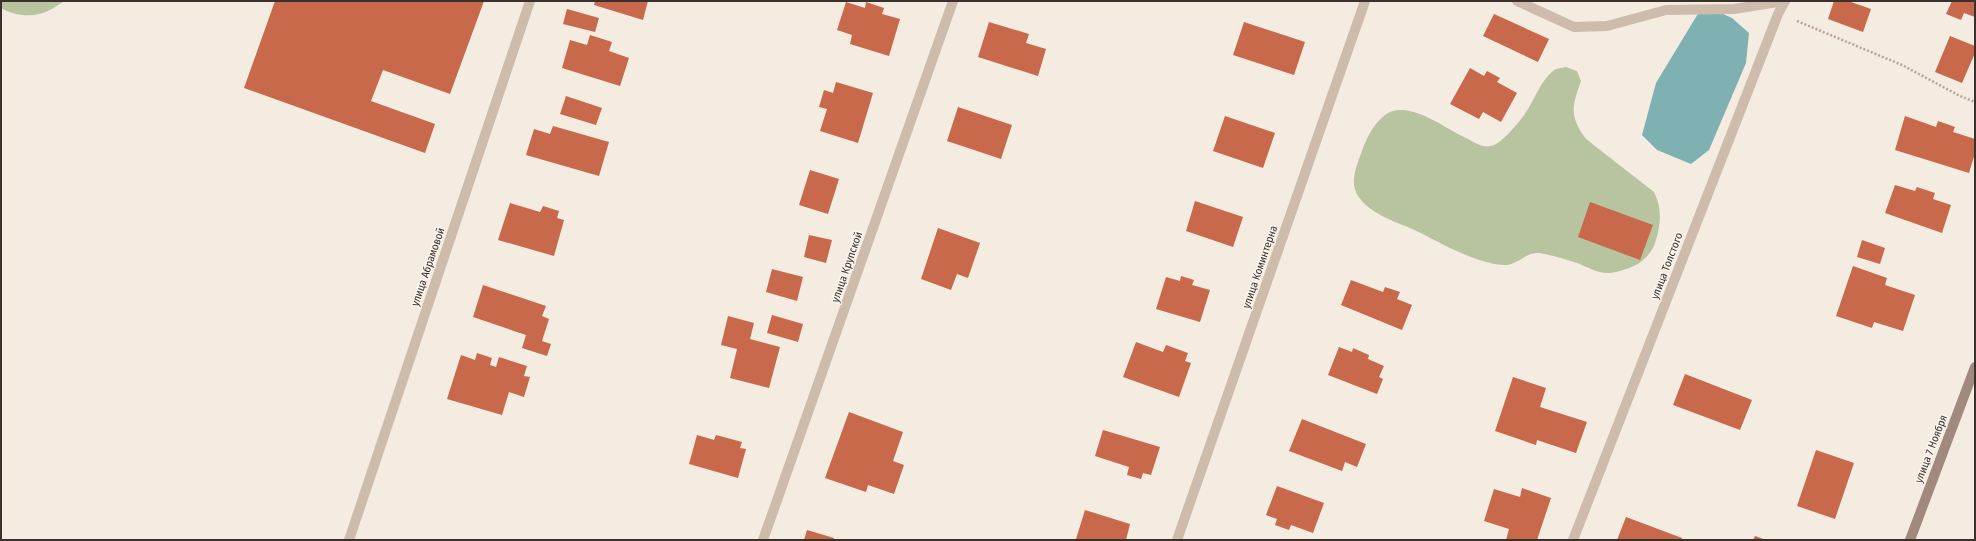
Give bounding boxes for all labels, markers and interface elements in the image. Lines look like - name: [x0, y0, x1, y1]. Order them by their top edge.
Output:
- street label: улица Коминтерна: [1240, 224, 1280, 310]
- street label: улица Абрамовой: [408, 226, 448, 308]
- street label: улица Крупской: [829, 230, 865, 304]
- street label: улица Толстого: [1648, 231, 1686, 301]
- street label: улица 7 Ноября: [1912, 413, 1950, 485]

